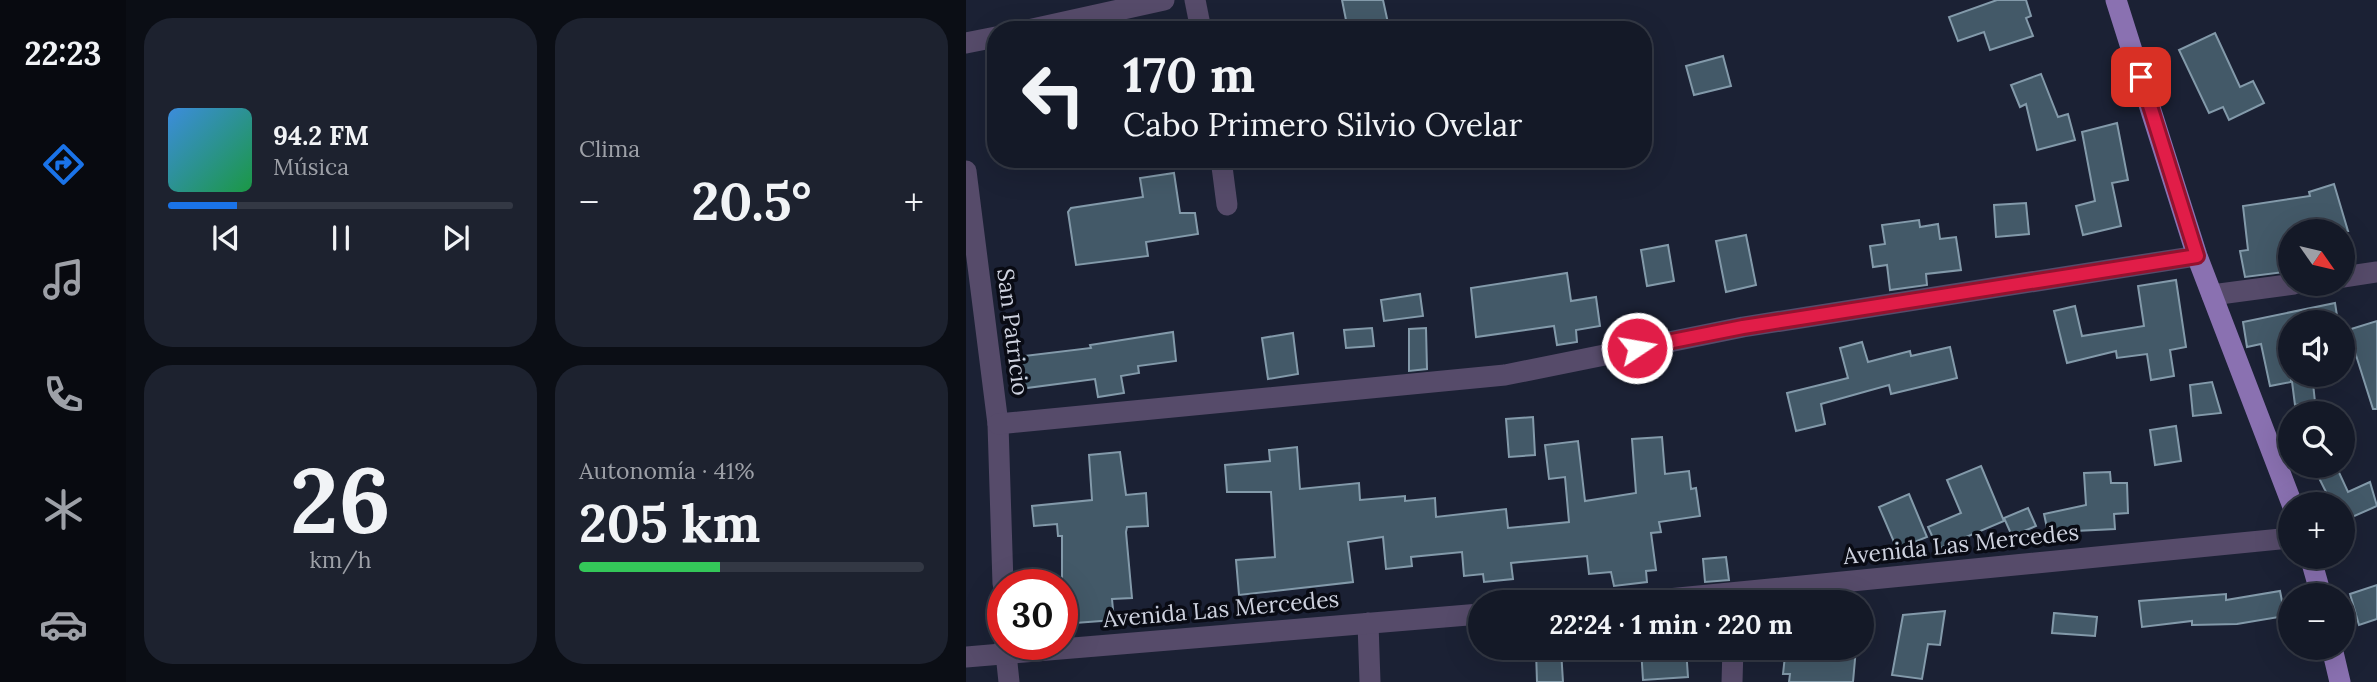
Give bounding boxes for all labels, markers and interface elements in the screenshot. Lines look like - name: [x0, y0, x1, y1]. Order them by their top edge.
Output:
- text: 22:23: [24, 33, 102, 74]
- text: 170 m: [1123, 43, 1255, 105]
- pin: [2111, 47, 2171, 107]
- icon: left: [1008, 49, 1099, 140]
- icon: arrive: [2122, 58, 2160, 96]
- text: Cabo Primero Silvio Ovelar: [1123, 104, 1522, 145]
- text: 94.2 FM: [273, 119, 369, 152]
- text: Clima: [579, 134, 640, 163]
- icon: directions: [39, 140, 88, 189]
- text: Música: [273, 152, 349, 181]
- text: 20.5°: [692, 168, 811, 234]
- text: −: [579, 178, 599, 226]
- text: +: [904, 178, 924, 226]
- icon: previous: [207, 219, 245, 257]
- icon: pause: [322, 219, 360, 257]
- icon: next: [437, 219, 475, 257]
- north arrow: [2278, 219, 2356, 296]
- map controls: [2278, 219, 2355, 660]
- icon: music: [39, 255, 88, 304]
- street label: San Patricio: [991, 267, 1036, 397]
- button: sound: [2278, 310, 2355, 387]
- position arrow: [1600, 311, 1674, 385]
- icon: phone: [39, 370, 88, 419]
- button: search: [2278, 401, 2355, 478]
- text: 26: [290, 441, 391, 558]
- text: Autonomía · 41%: [579, 456, 755, 485]
- icon: climate: [39, 485, 88, 534]
- text: 205 km: [579, 490, 760, 556]
- button: +: [2278, 492, 2355, 569]
- street label: Avenida Las Mercedes: [1841, 517, 2080, 570]
- text: km/h: [309, 545, 372, 574]
- speed limit sign: 30: [987, 569, 1078, 660]
- button: −: [2278, 583, 2355, 660]
- street label: Avenida Las Mercedes: [1101, 584, 1340, 633]
- icon: car: [39, 600, 88, 649]
- text: 22:24 · 1 min · 220 m: [1550, 608, 1792, 641]

